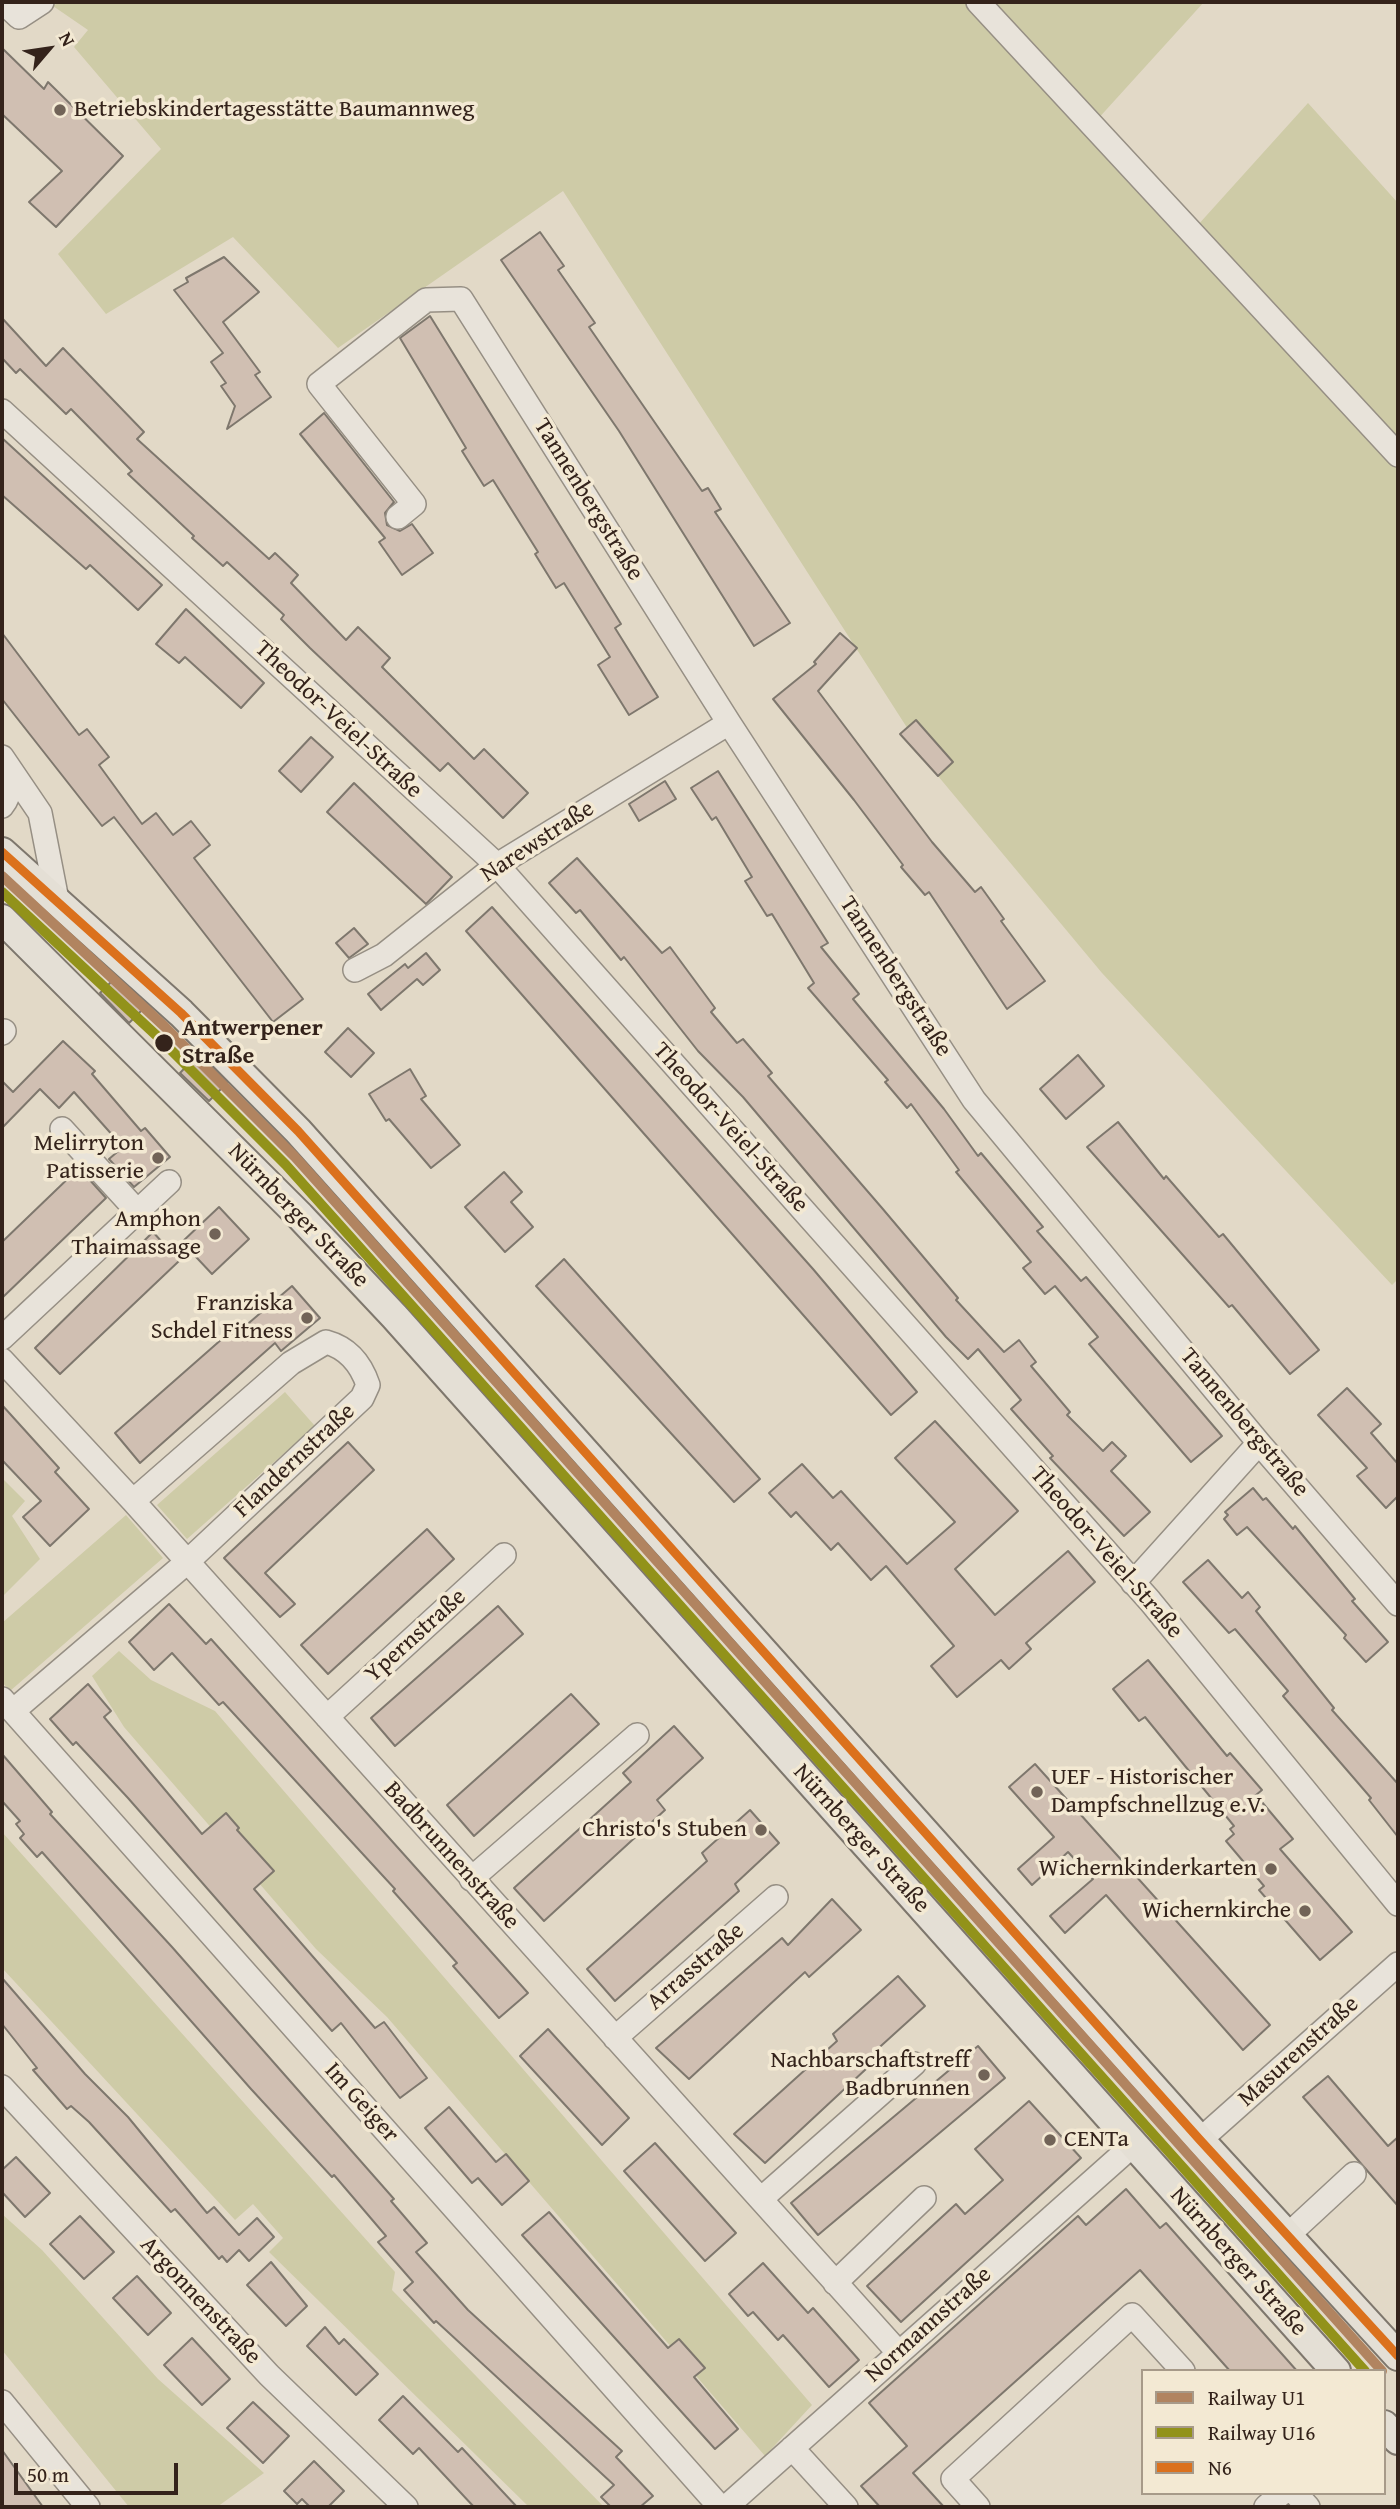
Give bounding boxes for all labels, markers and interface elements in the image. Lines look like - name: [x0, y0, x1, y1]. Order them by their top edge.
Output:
- north arrow: [14, 14, 84, 84]
- text: N: [52, 26, 83, 51]
- place label: Betriebskindertagesstätte Baumannweg: [74, 96, 475, 124]
- marker: Betriebskindertagesstätte Baumannweg: [52, 102, 68, 118]
- street label: Tannenbergstraße: [527, 414, 649, 586]
- street label: Theodor-Veiel-Straße: [248, 635, 428, 805]
- street label: Narewstraße: [476, 795, 600, 889]
- street label: Tannenbergstraße: [832, 891, 958, 1063]
- place label: Antwerpener Straße: [182, 1015, 323, 1071]
- marker: Antwerpener Straße: [153, 1032, 175, 1054]
- street label: Theodor-Veiel-Straße: [646, 1037, 814, 1219]
- place label: Melirryton Patisserie: [34, 1130, 144, 1186]
- street label: Nürnberger Straße: [221, 1137, 375, 1295]
- marker: Melirryton Patisserie: [150, 1150, 166, 1166]
- place label: Amphon Thaimassage: [71, 1206, 201, 1262]
- marker: Amphon Thaimassage: [207, 1226, 223, 1242]
- place label: Franziska Schdel Fitness: [151, 1290, 293, 1346]
- marker: Franziska Schdel Fitness: [299, 1310, 315, 1326]
- street label: Tannenbergstraße: [1173, 1343, 1315, 1503]
- street label: Flandernstraße: [228, 1398, 362, 1524]
- street label: Theodor-Veiel-Straße: [1023, 1461, 1189, 1645]
- street label: Ypernstraße: [359, 1583, 473, 1689]
- street label: Nürnberger Straße: [787, 1759, 935, 1919]
- place label: UEF - Historischer Dampfschnellzug e.V.: [1051, 1764, 1265, 1820]
- street label: Badbrunnenstraße: [377, 1776, 525, 1936]
- marker: UEF - Historischer Dampfschnellzug e.V.: [1029, 1784, 1045, 1800]
- place label: Christo's Stuben: [582, 1816, 747, 1844]
- marker: Christo's Stuben: [753, 1822, 769, 1838]
- place label: Wichernkinderkarten: [1038, 1855, 1257, 1883]
- marker: Wichernkinderkarten: [1263, 1861, 1279, 1877]
- place label: Wichernkirche: [1142, 1897, 1291, 1925]
- marker: Wichernkirche: [1297, 1903, 1313, 1919]
- street label: Arrasstraße: [642, 1917, 750, 2017]
- street label: Masurenstraße: [1233, 1990, 1365, 2114]
- place label: Nachbarschaftstreff Badbrunnen: [771, 2047, 970, 2103]
- street label: Im Geiger: [318, 2057, 404, 2149]
- marker: Nachbarschaftstreff Badbrunnen: [976, 2067, 992, 2083]
- place label: CENTa: [1064, 2126, 1129, 2154]
- marker: CENTa: [1042, 2132, 1058, 2148]
- street label: Nürnberger Straße: [1164, 2182, 1312, 2342]
- street label: Argonnenstraße: [133, 2231, 267, 2371]
- street label: Normannstraße: [860, 2261, 998, 2389]
- legend: [1141, 2369, 1386, 2495]
- text: Railway U1: [1208, 2382, 1305, 2413]
- text: Railway U16: [1208, 2417, 1315, 2448]
- scale bar: [18, 2450, 182, 2494]
- text: N6: [1208, 2452, 1232, 2483]
- text: 50 m: [27, 2459, 69, 2490]

